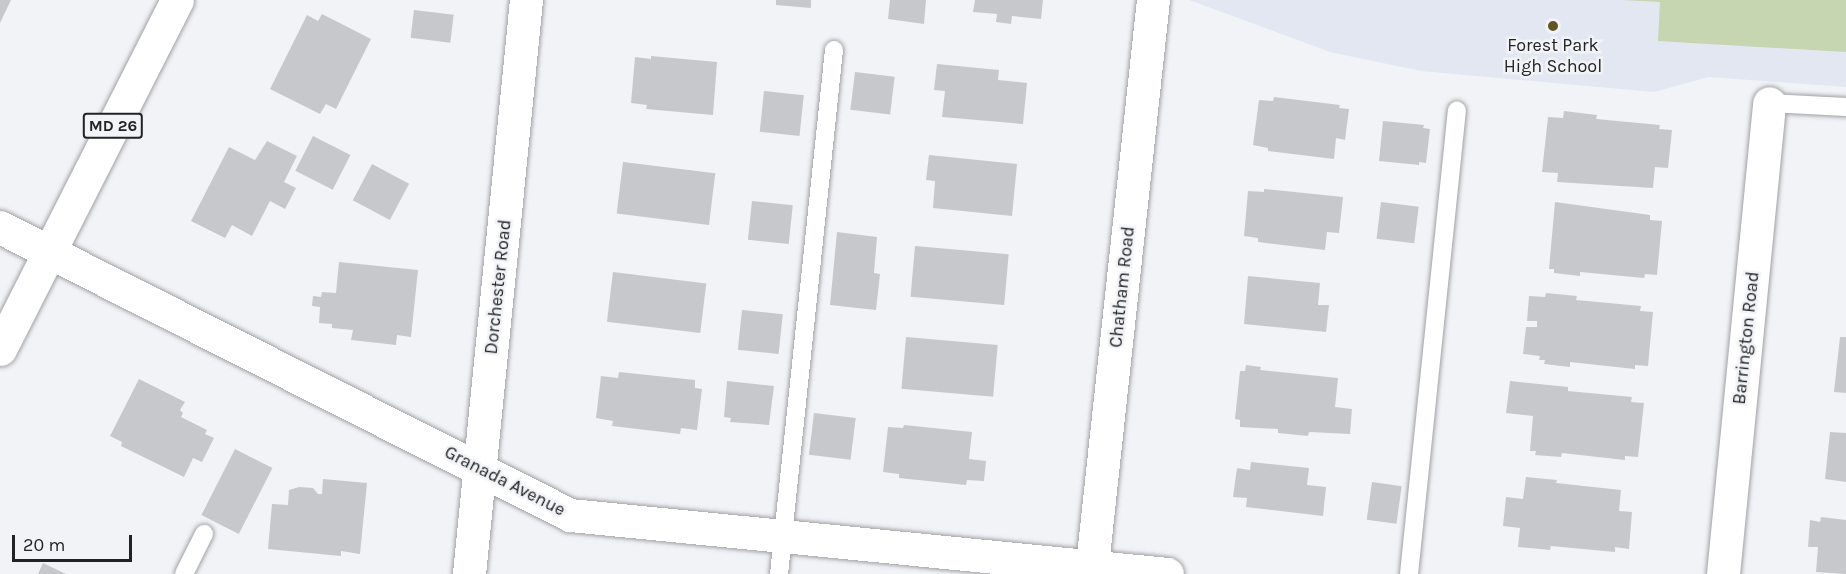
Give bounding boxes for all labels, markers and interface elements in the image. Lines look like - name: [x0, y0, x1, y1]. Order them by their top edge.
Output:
- marker: Forest Park High School: [1546, 19, 1560, 33]
- place label: Forest Park High School: [1504, 35, 1602, 78]
- road number: MD 26: [82, 113, 144, 139]
- street label: Dorchester Road: [480, 219, 516, 355]
- street label: Chatham Road: [1105, 225, 1139, 349]
- street label: Barrington Road: [1728, 270, 1764, 406]
- street label: Granada Avenue: [441, 441, 569, 521]
- scale bar: [15, 523, 135, 561]
- text: 20 m: [23, 534, 65, 556]

